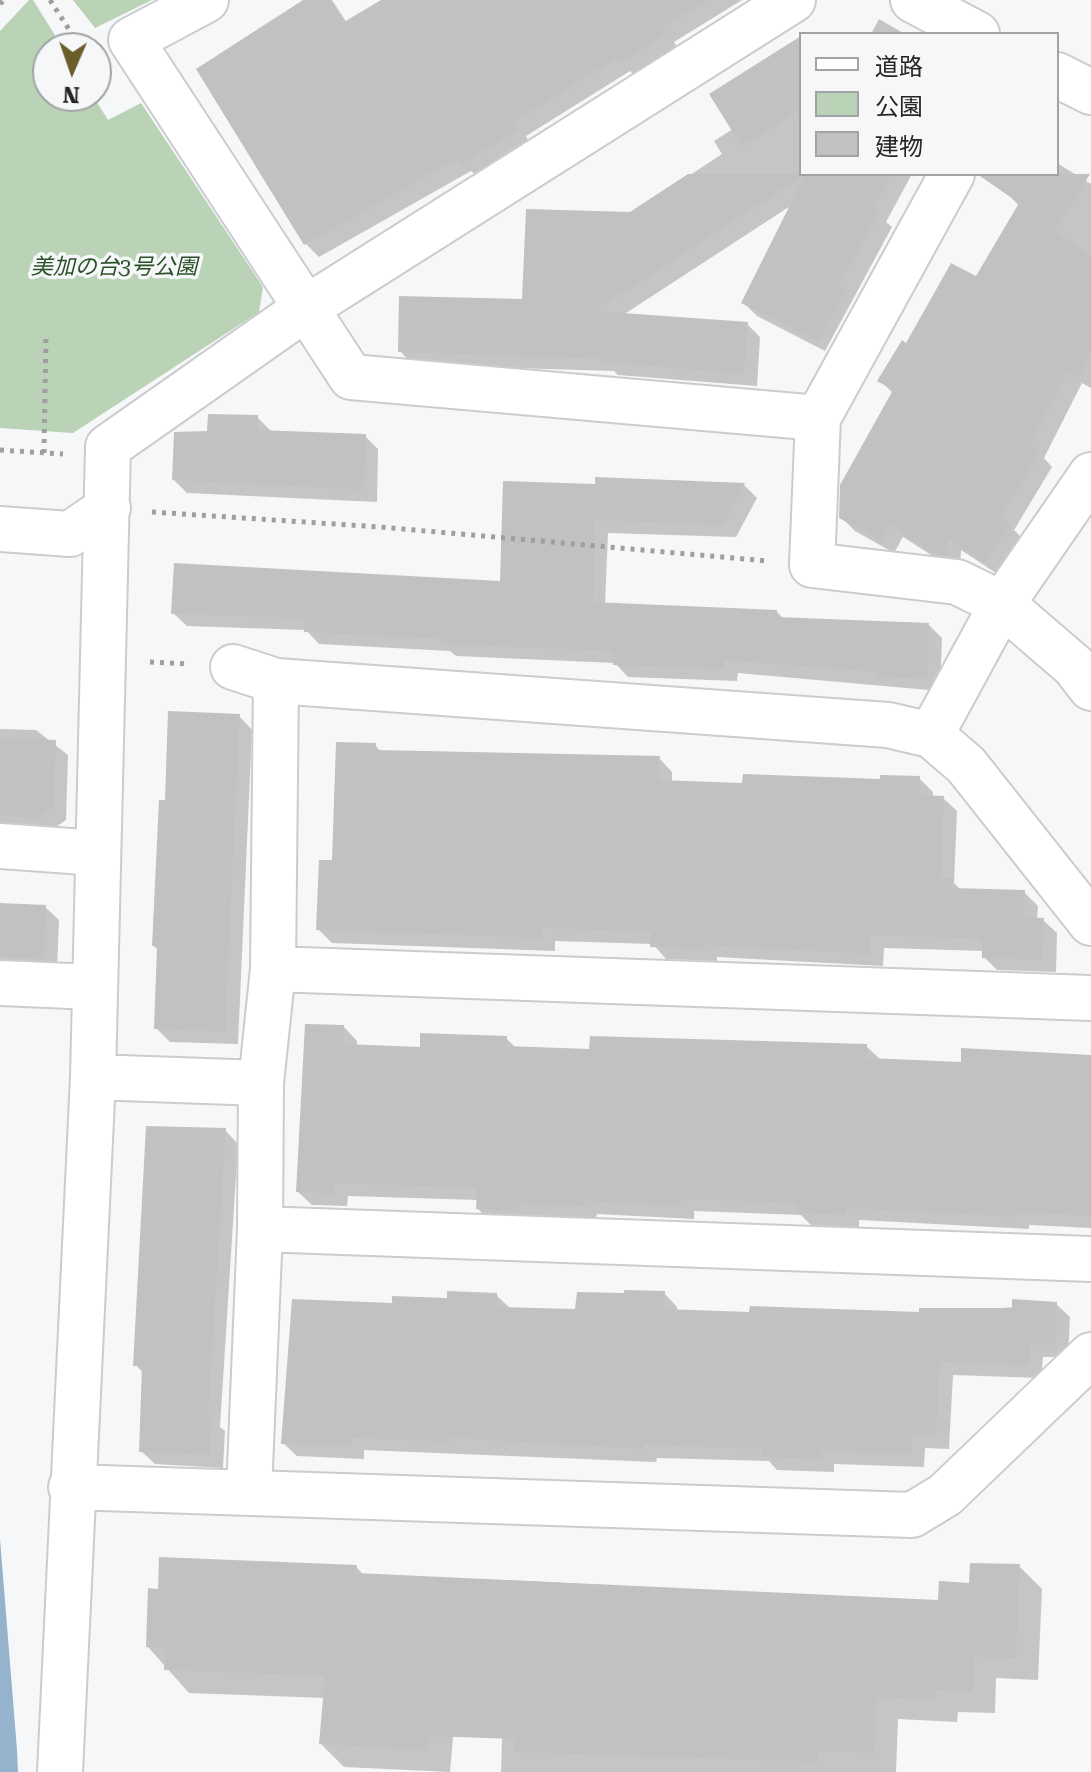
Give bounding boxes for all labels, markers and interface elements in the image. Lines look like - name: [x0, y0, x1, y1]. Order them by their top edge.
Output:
- north arrow: [32, 32, 112, 112]
- legend: [799, 32, 1059, 176]
- text: 道路: [875, 53, 923, 81]
- text: N: [62, 82, 80, 107]
- text: 公園: [875, 93, 923, 121]
- text: 建物: [875, 133, 923, 161]
- park label: 美加の台3号公園: [31, 255, 197, 281]

